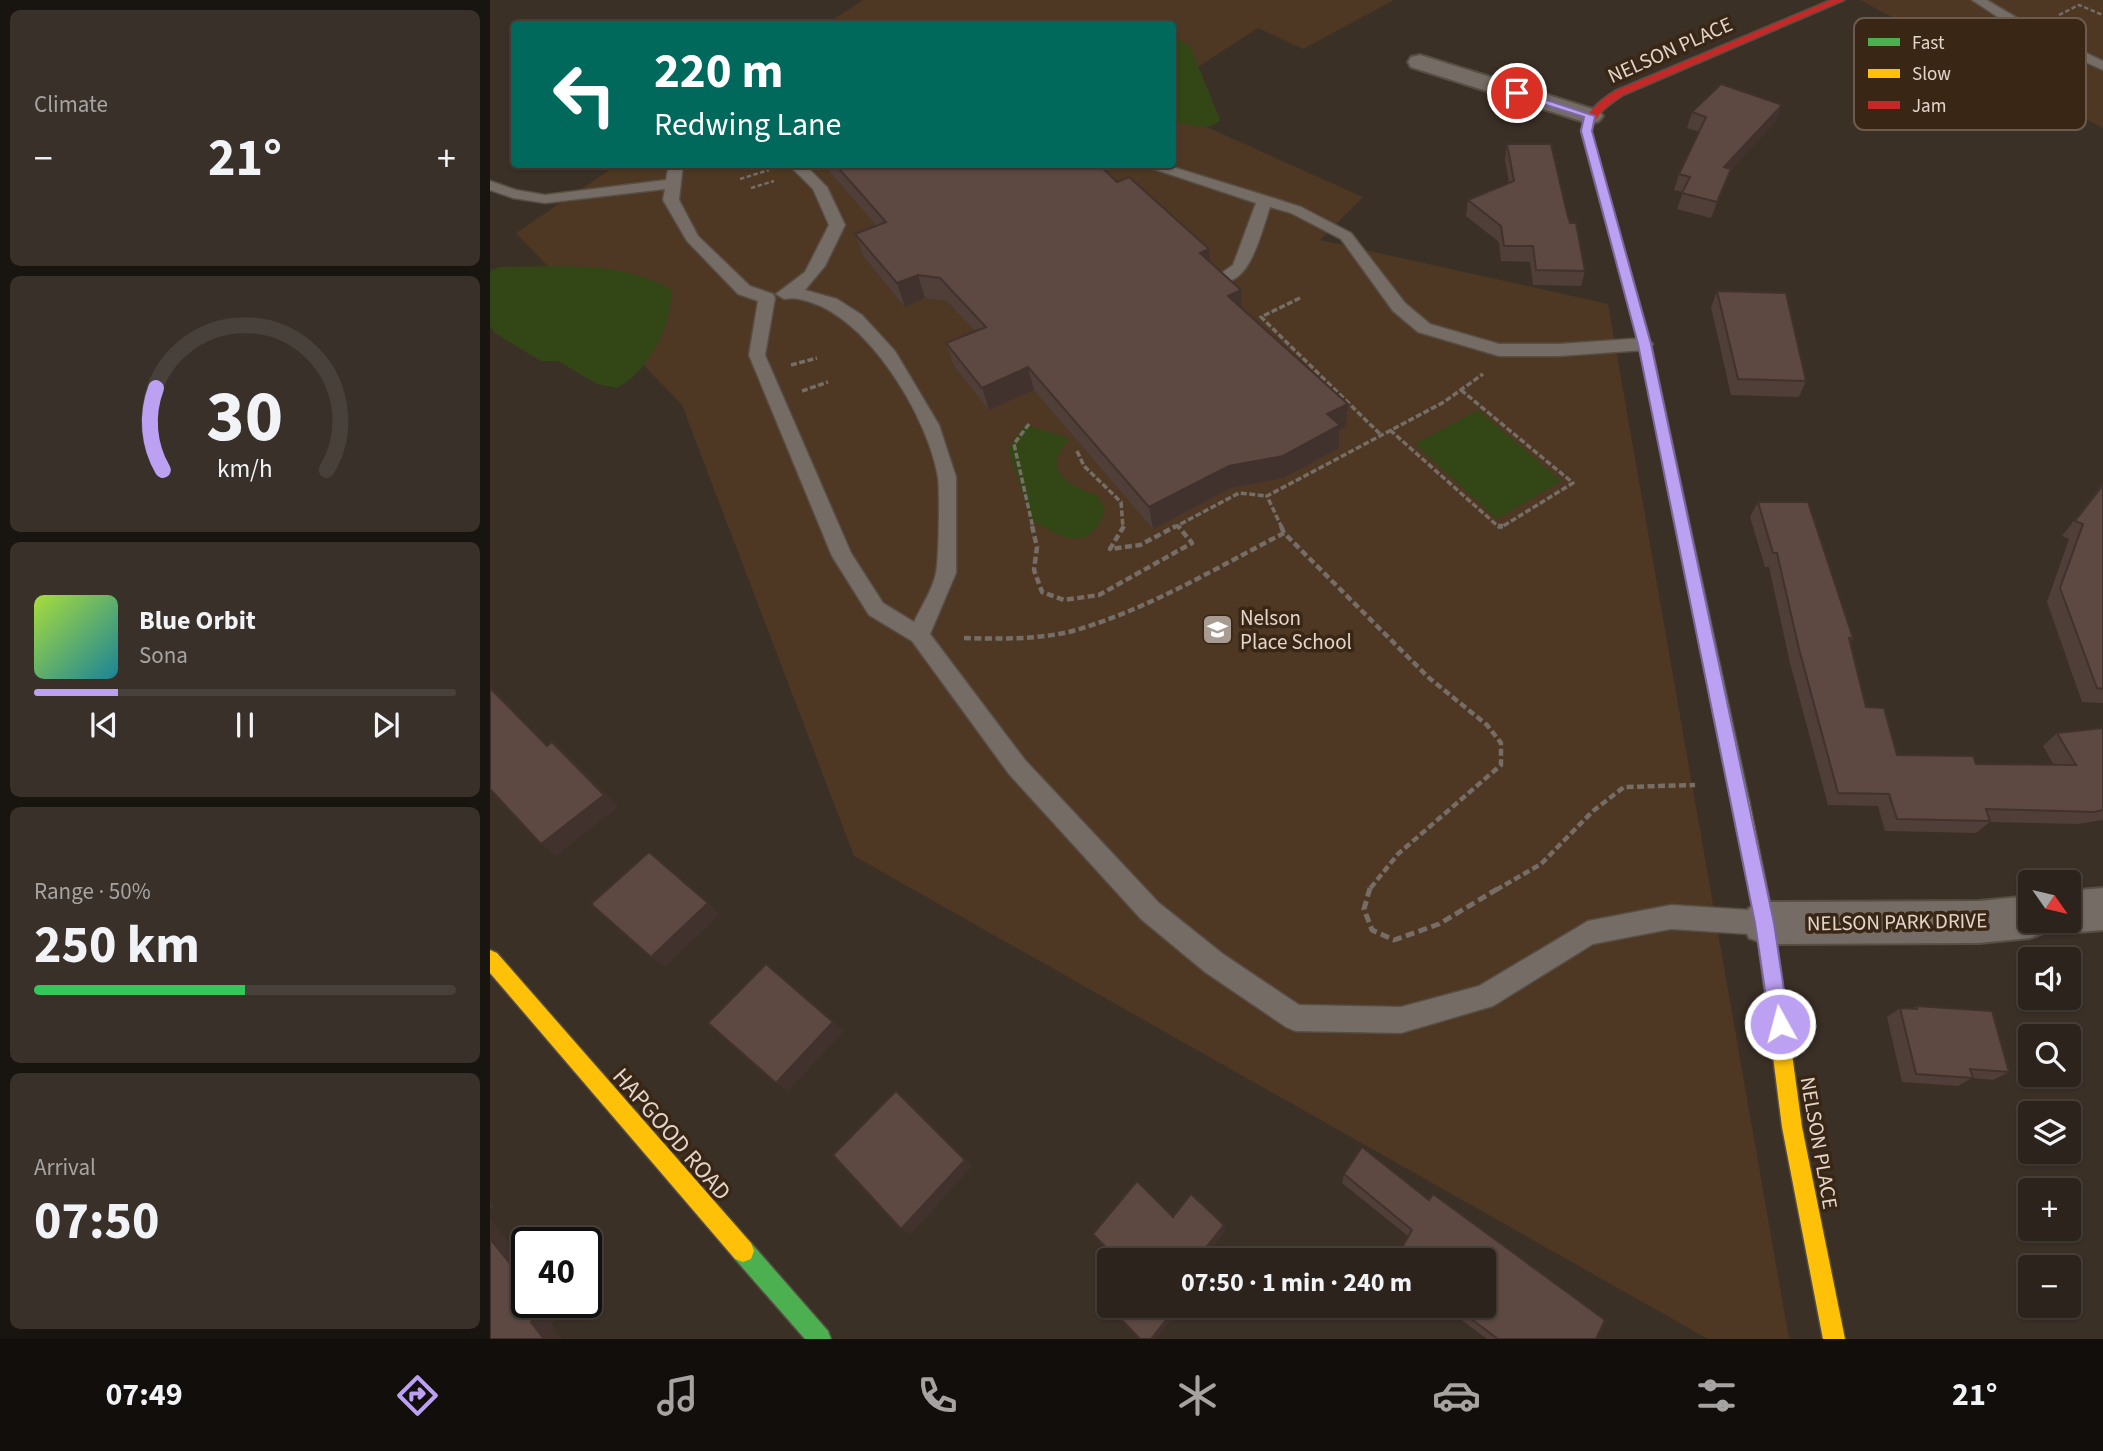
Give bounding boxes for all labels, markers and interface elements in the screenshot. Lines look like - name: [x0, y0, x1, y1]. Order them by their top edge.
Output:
- street label: NELSON PLACE: [1603, 9, 1737, 91]
- legend: [1854, 18, 2086, 130]
- text: Fast: [1912, 30, 1945, 57]
- text: 220 m: [654, 37, 783, 107]
- icon: left: [539, 49, 630, 140]
- text: Slow: [1912, 61, 1951, 88]
- pin: [1487, 63, 1547, 123]
- icon: arrive: [1498, 74, 1536, 112]
- text: Climate: [34, 88, 108, 121]
- text: Jam: [1912, 93, 1946, 120]
- text: Redwing Lane: [654, 102, 842, 148]
- text: 21°: [208, 122, 282, 196]
- text: −: [34, 132, 53, 186]
- text: +: [437, 132, 456, 186]
- text: 30: [207, 365, 283, 469]
- text: km/h: [217, 450, 273, 486]
- text: Blue Orbit: [139, 602, 256, 639]
- place label: Nelson Place School: [1240, 603, 1352, 657]
- school or university icon: Nelson Place School: [1200, 613, 1234, 647]
- text: Sona: [139, 639, 188, 672]
- icon: previous: [85, 706, 123, 744]
- icon: pause: [226, 706, 264, 744]
- icon: next: [367, 706, 405, 744]
- north arrow: [2018, 870, 2081, 933]
- map controls: [2018, 870, 2081, 1318]
- text: Range · 50%: [34, 875, 151, 908]
- street label: NELSON PARK DRIVE: [1807, 905, 1987, 939]
- text: 250 km: [34, 909, 200, 983]
- button: sound: [2018, 947, 2081, 1010]
- position arrow: [1743, 987, 1817, 1061]
- button: search: [2018, 1024, 2081, 1087]
- street label: HAPGOOD ROAD: [604, 1060, 739, 1208]
- street label: NELSON PLACE: [1793, 1075, 1845, 1211]
- button: layers: [2018, 1101, 2081, 1164]
- text: Arrival: [34, 1151, 96, 1184]
- button: +: [2018, 1178, 2081, 1241]
- text: 07:50: [34, 1185, 159, 1259]
- speed limit sign: 40: [511, 1227, 602, 1318]
- button: −: [2018, 1255, 2081, 1318]
- text: 07:50 · 1 min · 240 m: [1181, 1264, 1412, 1301]
- icon: directions: [393, 1371, 442, 1420]
- icon: music: [653, 1371, 702, 1420]
- icon: phone: [913, 1371, 962, 1420]
- icon: climate: [1173, 1371, 1222, 1420]
- icon: car: [1432, 1371, 1481, 1420]
- icon: filters: [1692, 1371, 1741, 1420]
- text: 07:49: [105, 1372, 183, 1418]
- text: 21°: [1952, 1372, 1998, 1418]

